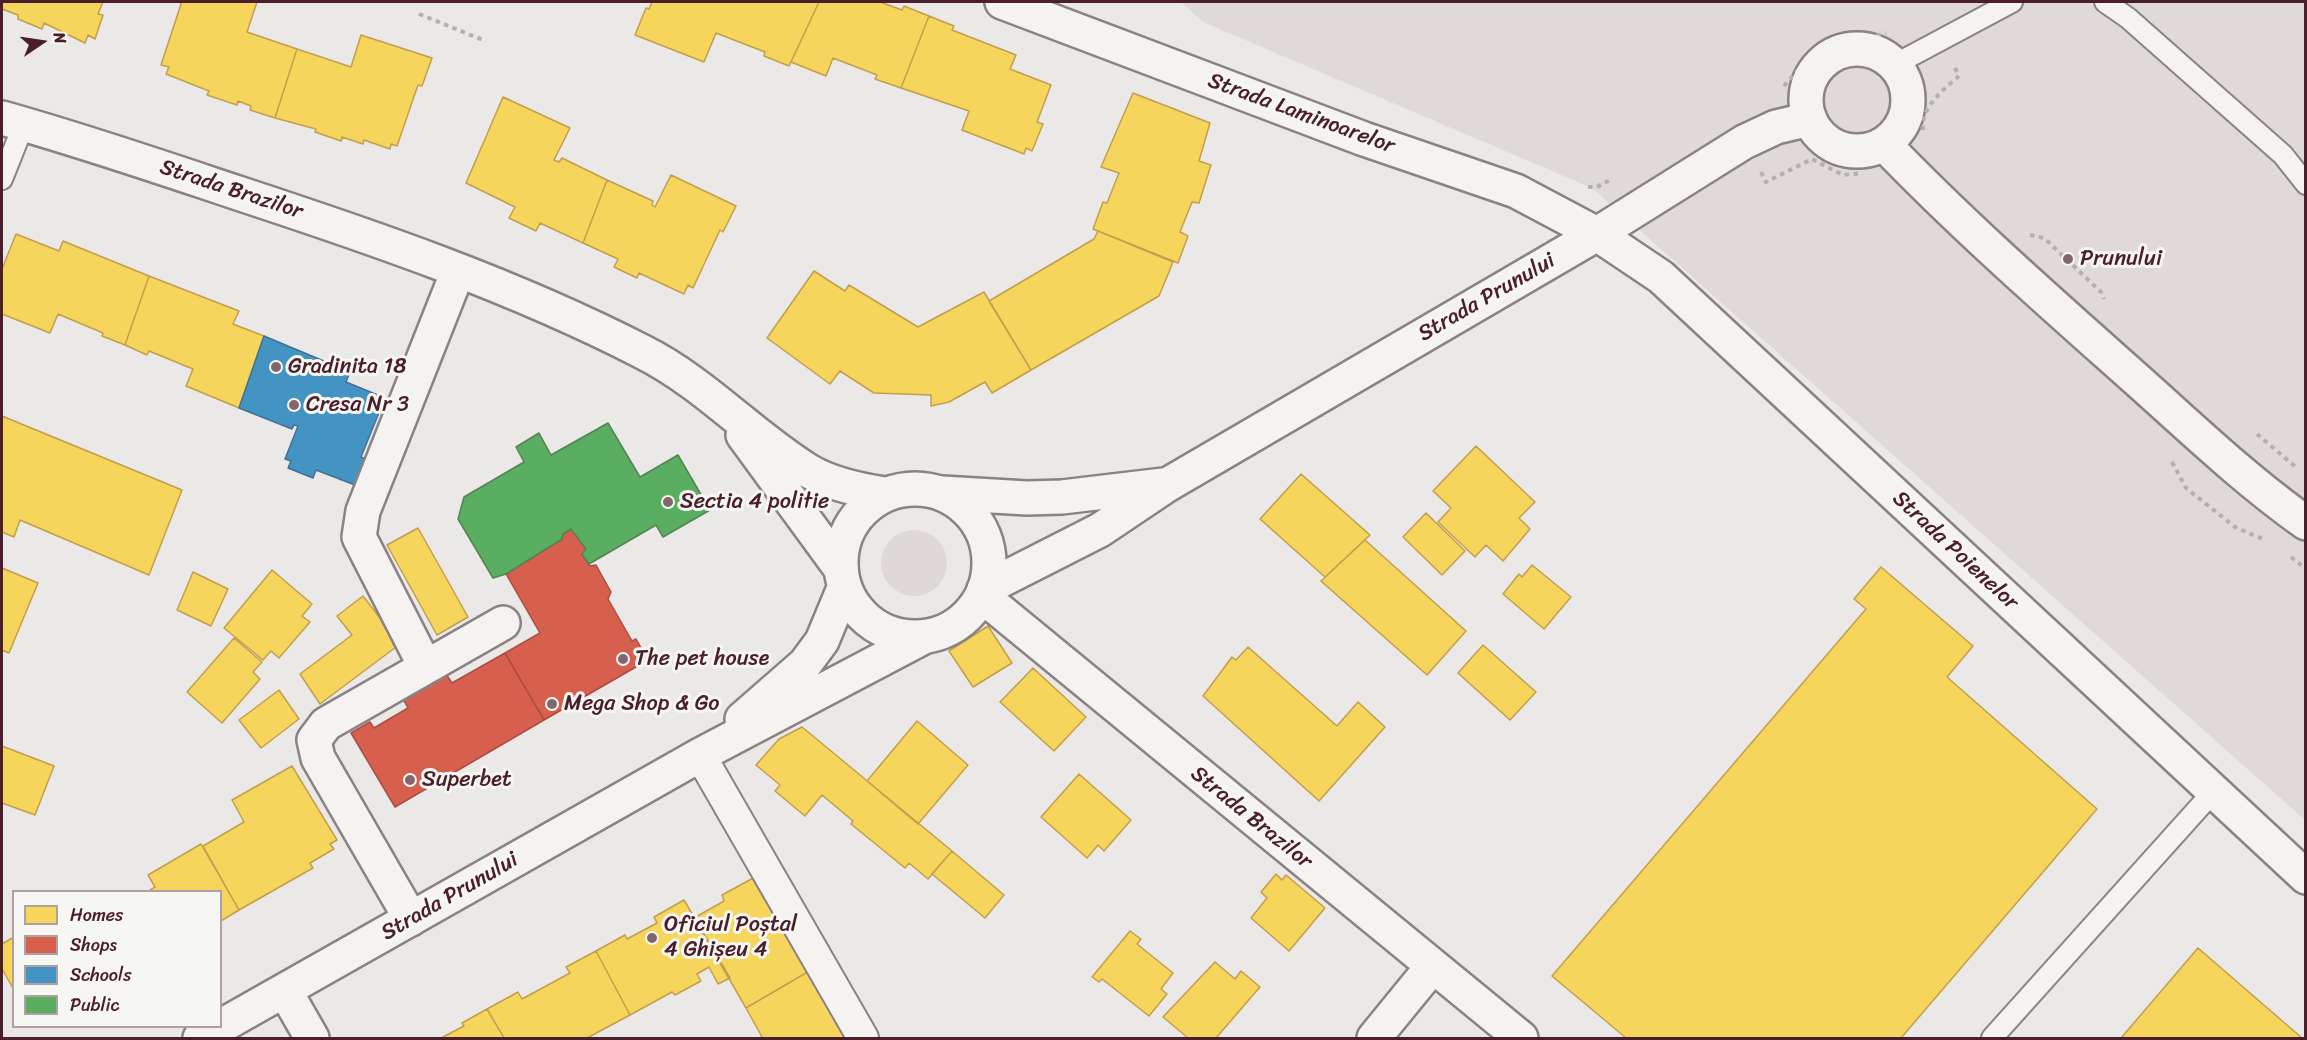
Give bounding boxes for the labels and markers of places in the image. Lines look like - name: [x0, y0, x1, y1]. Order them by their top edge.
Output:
- place label: Prunului: [2080, 246, 2162, 272]
- marker: Prunului: [2061, 252, 2075, 266]
- place label: Gradinita 18: [288, 354, 407, 380]
- marker: Gradinita 18: [269, 360, 283, 374]
- place label: Cresa Nr 3: [306, 392, 409, 418]
- marker: Cresa Nr 3: [287, 398, 301, 412]
- place label: Sectia 4 politie: [680, 489, 829, 515]
- marker: Sectia 4 politie: [661, 495, 675, 509]
- place label: The pet house: [635, 646, 769, 672]
- marker: The pet house: [616, 652, 630, 666]
- place label: Mega Shop & Go: [564, 691, 720, 717]
- marker: Mega Shop & Go: [545, 697, 559, 711]
- place label: Superbet: [422, 767, 512, 793]
- marker: Superbet: [403, 773, 417, 787]
- place label: Oficiul Poștal 4 Ghișeu 4: [664, 912, 797, 963]
- marker: Oficiul Poștal 4 Ghișeu 4: [645, 931, 659, 945]

